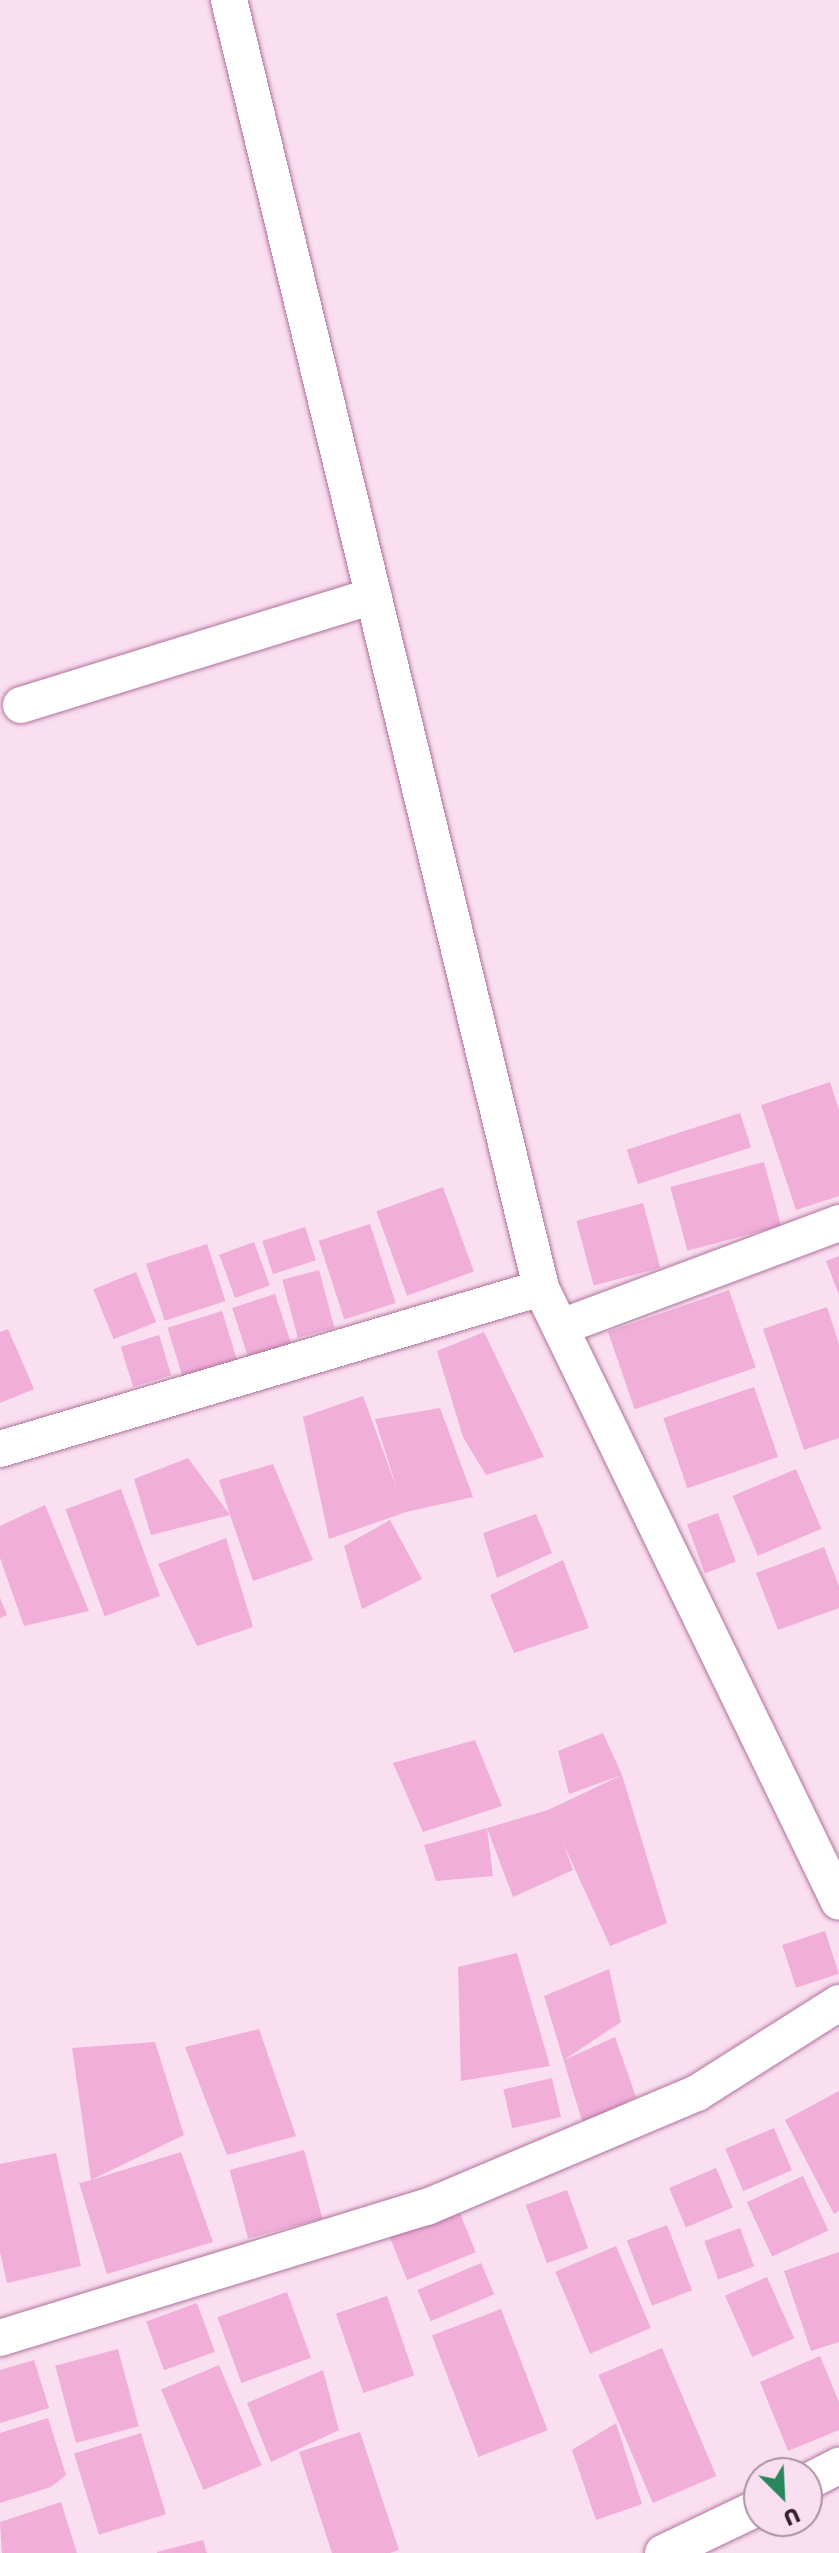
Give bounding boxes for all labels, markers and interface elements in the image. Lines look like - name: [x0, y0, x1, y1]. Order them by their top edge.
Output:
- north arrow: [743, 2457, 823, 2537]
- text: U: [778, 2499, 806, 2535]

